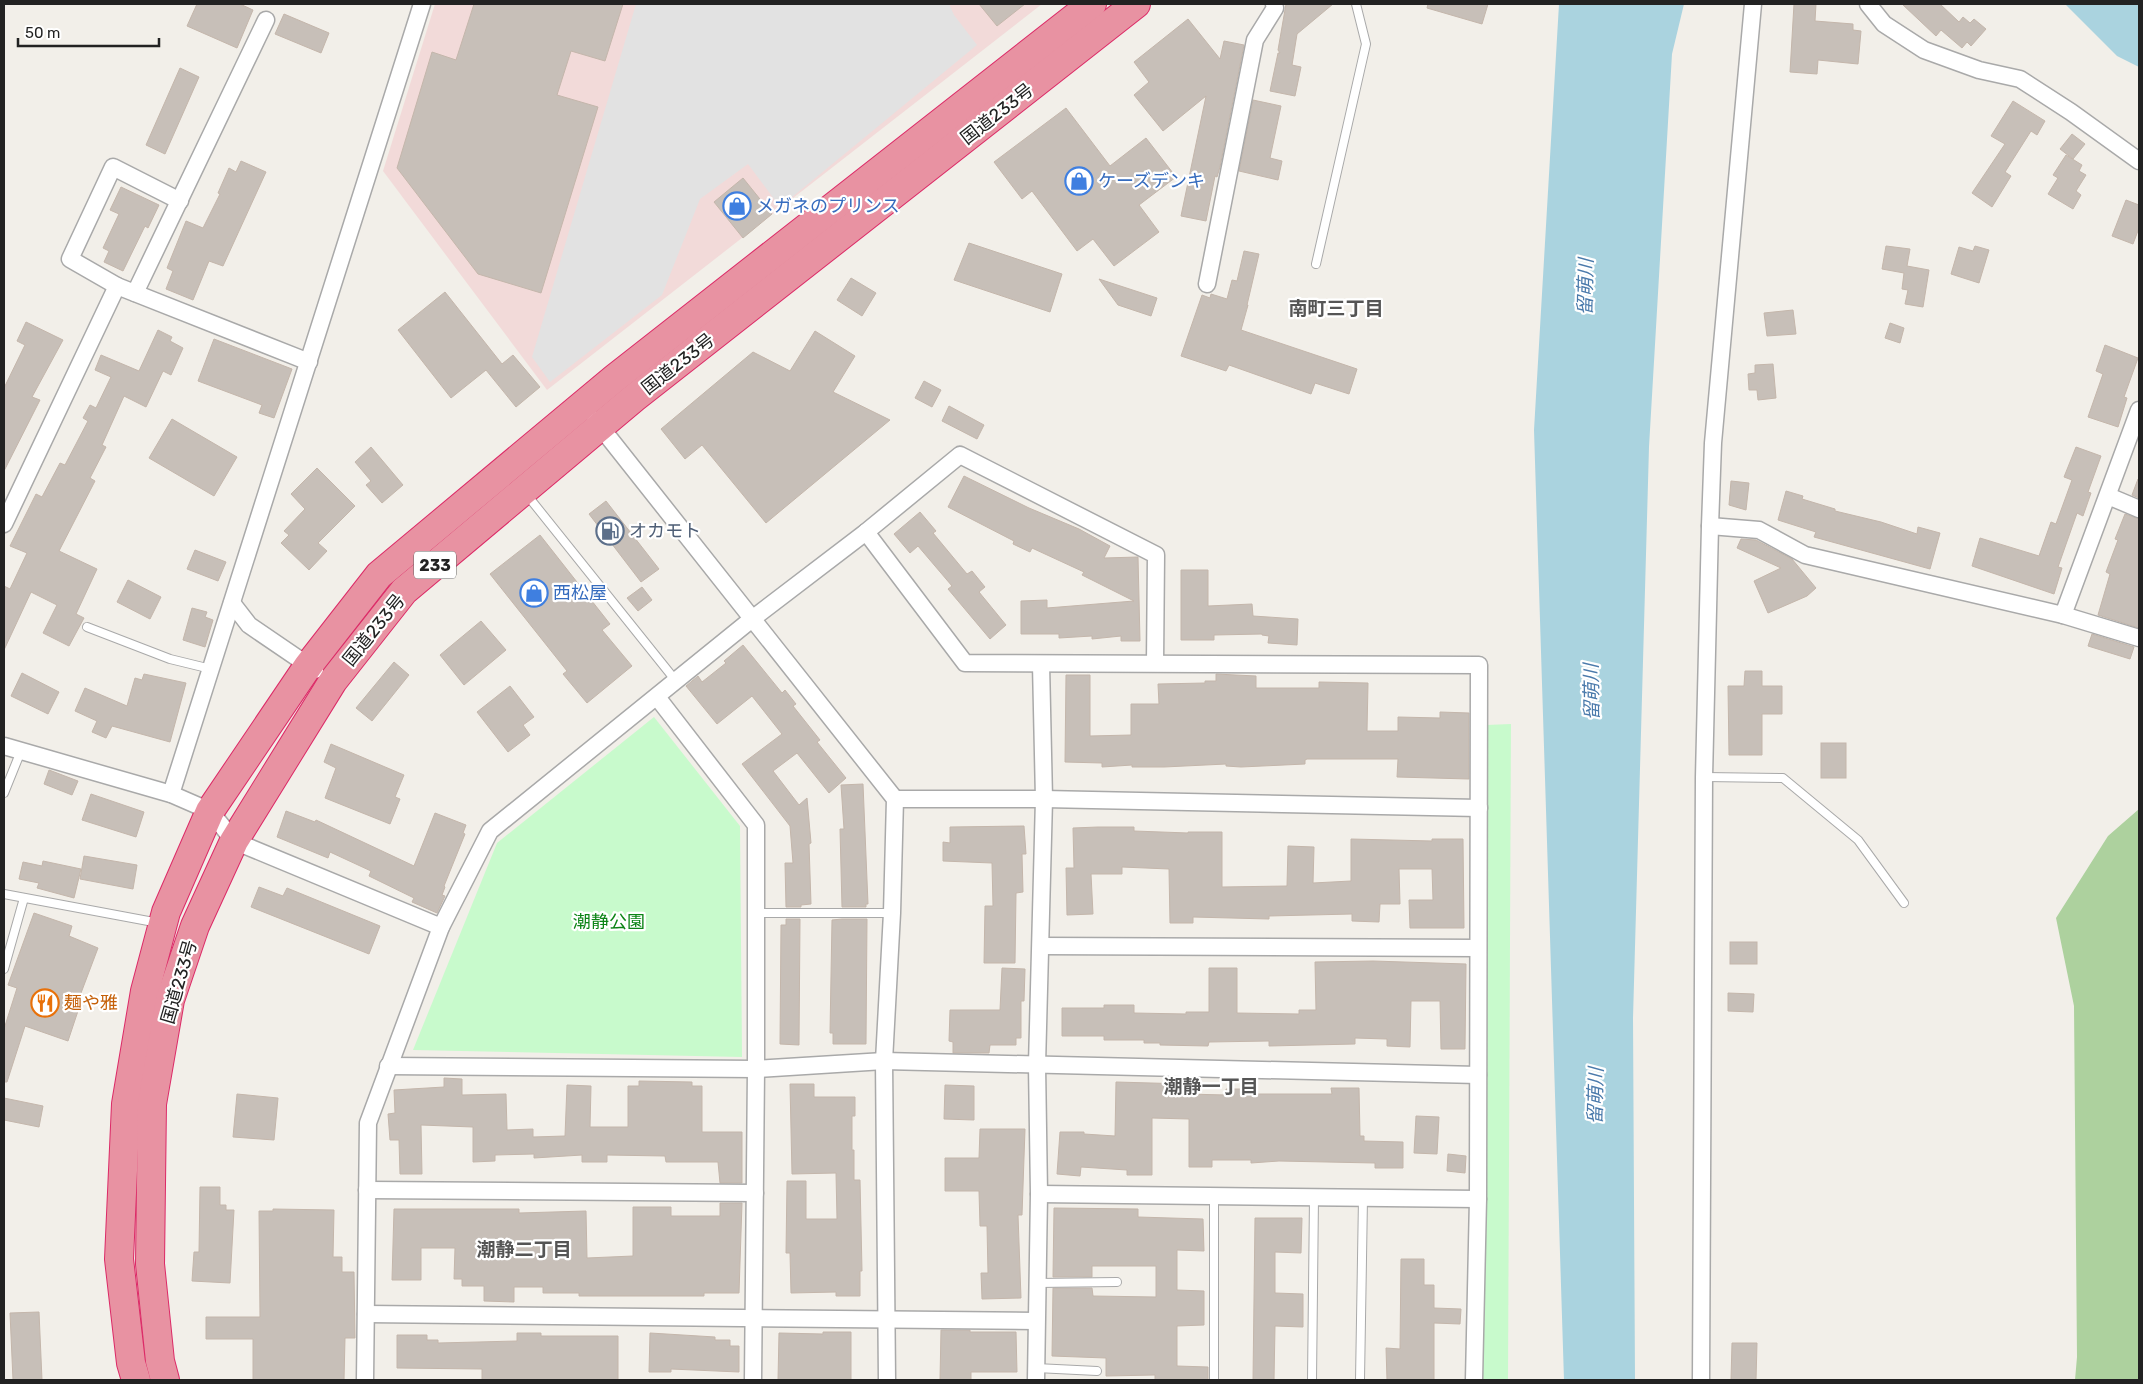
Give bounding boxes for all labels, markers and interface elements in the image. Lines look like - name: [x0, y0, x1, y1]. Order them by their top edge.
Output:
- scale bar: [18, 15, 159, 47]
- text: 50 m: [25, 24, 60, 42]
- street label: 国道233号: [956, 79, 1038, 149]
- shop icon: ケーズデンキ: [1064, 166, 1094, 196]
- place label: ケーズデンキ: [1098, 170, 1205, 192]
- shop icon: メガネのプリンス: [722, 191, 752, 221]
- place label: メガネのプリンス: [756, 195, 900, 217]
- water label: 留萌川: [1574, 256, 1598, 316]
- district label: 南町三丁目: [1288, 297, 1384, 320]
- street label: 国道233号: [637, 329, 719, 399]
- fuel station icon: オカモト: [595, 516, 625, 546]
- place label: オカモト: [629, 520, 701, 542]
- road number: 233: [414, 552, 456, 578]
- shop icon: 西松屋: [519, 578, 549, 608]
- place label: 西松屋: [553, 582, 607, 604]
- street label: 国道233号: [338, 590, 410, 670]
- water label: 留萌川: [1579, 661, 1603, 721]
- park label: 潮静公園: [573, 911, 645, 933]
- street label: 国道233号: [157, 938, 201, 1026]
- restaurant icon: 麺や雅: [30, 988, 60, 1018]
- place label: 麺や雅: [64, 992, 118, 1014]
- water label: 留萌川: [1584, 1065, 1608, 1125]
- district label: 潮静一丁目: [1163, 1075, 1259, 1098]
- district label: 潮静二丁目: [476, 1238, 572, 1261]

